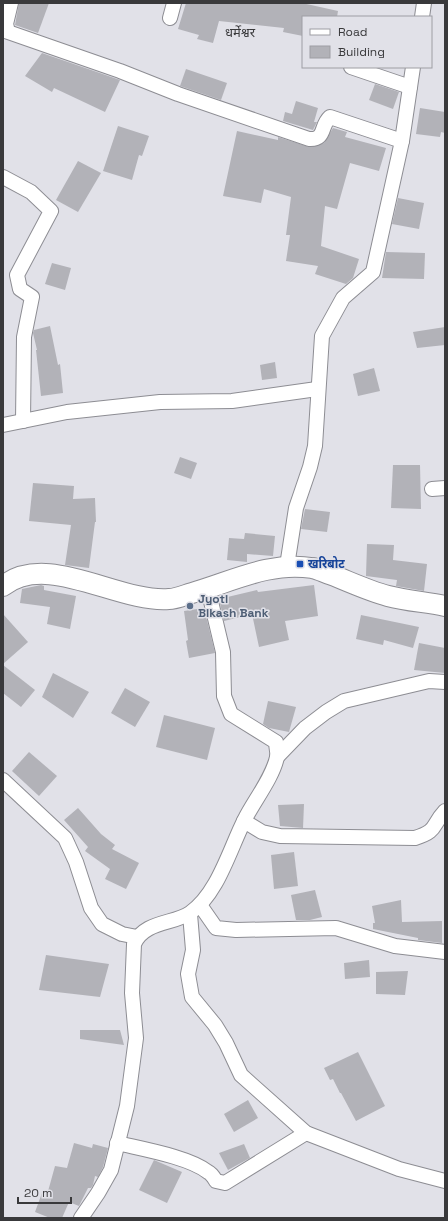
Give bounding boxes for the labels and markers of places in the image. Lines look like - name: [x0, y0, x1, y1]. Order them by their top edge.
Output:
- place label: खरिबोट: [308, 556, 345, 572]
- marker: खरिबोट: [295, 559, 305, 569]
- place label: Jyoti Bikash Bank: [198, 591, 269, 621]
- marker: Jyoti Bikash Bank: [185, 601, 195, 611]

